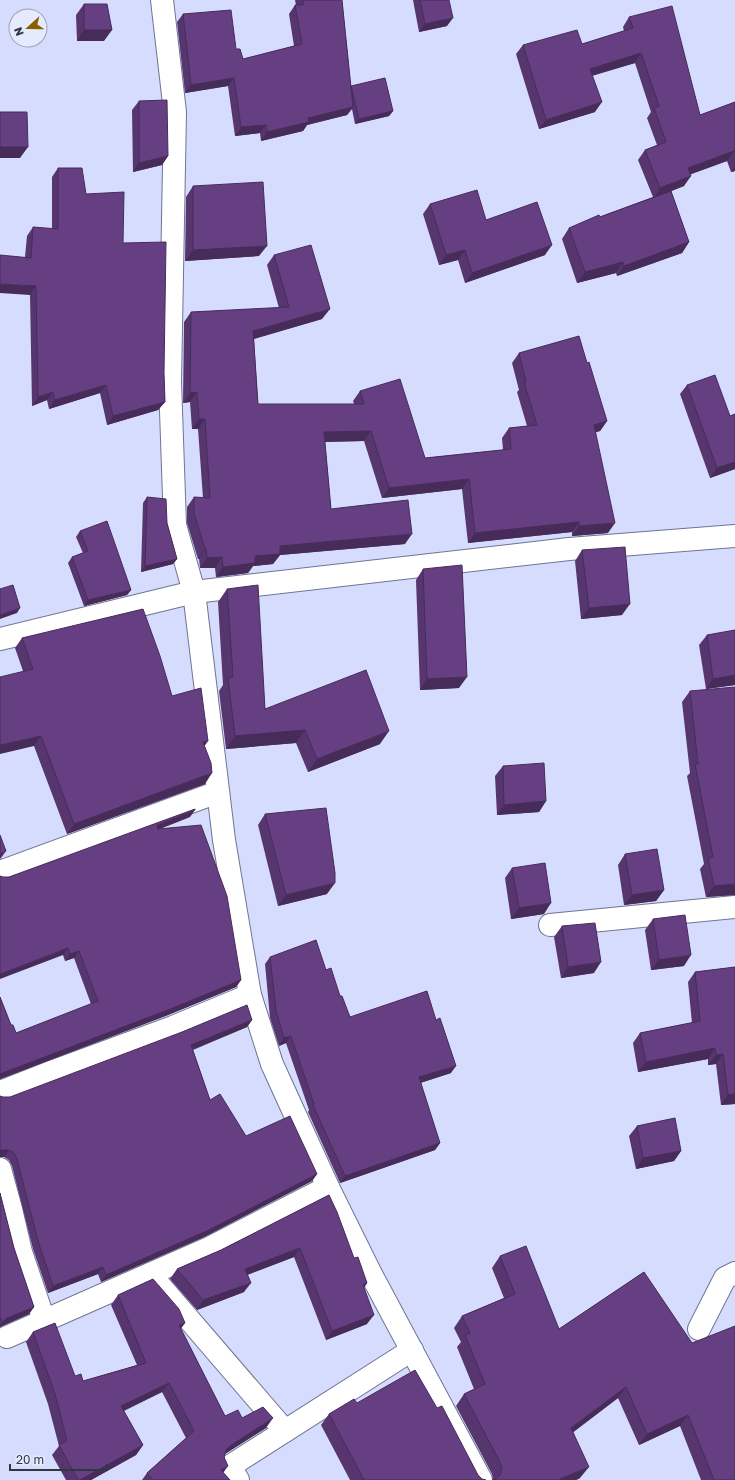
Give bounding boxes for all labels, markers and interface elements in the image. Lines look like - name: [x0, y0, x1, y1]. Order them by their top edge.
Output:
- north arrow: [8, 8, 48, 48]
- text: N: [11, 26, 26, 38]
- scale bar: [10, 1446, 107, 1472]
- text: 20 m: [16, 1452, 44, 1467]

